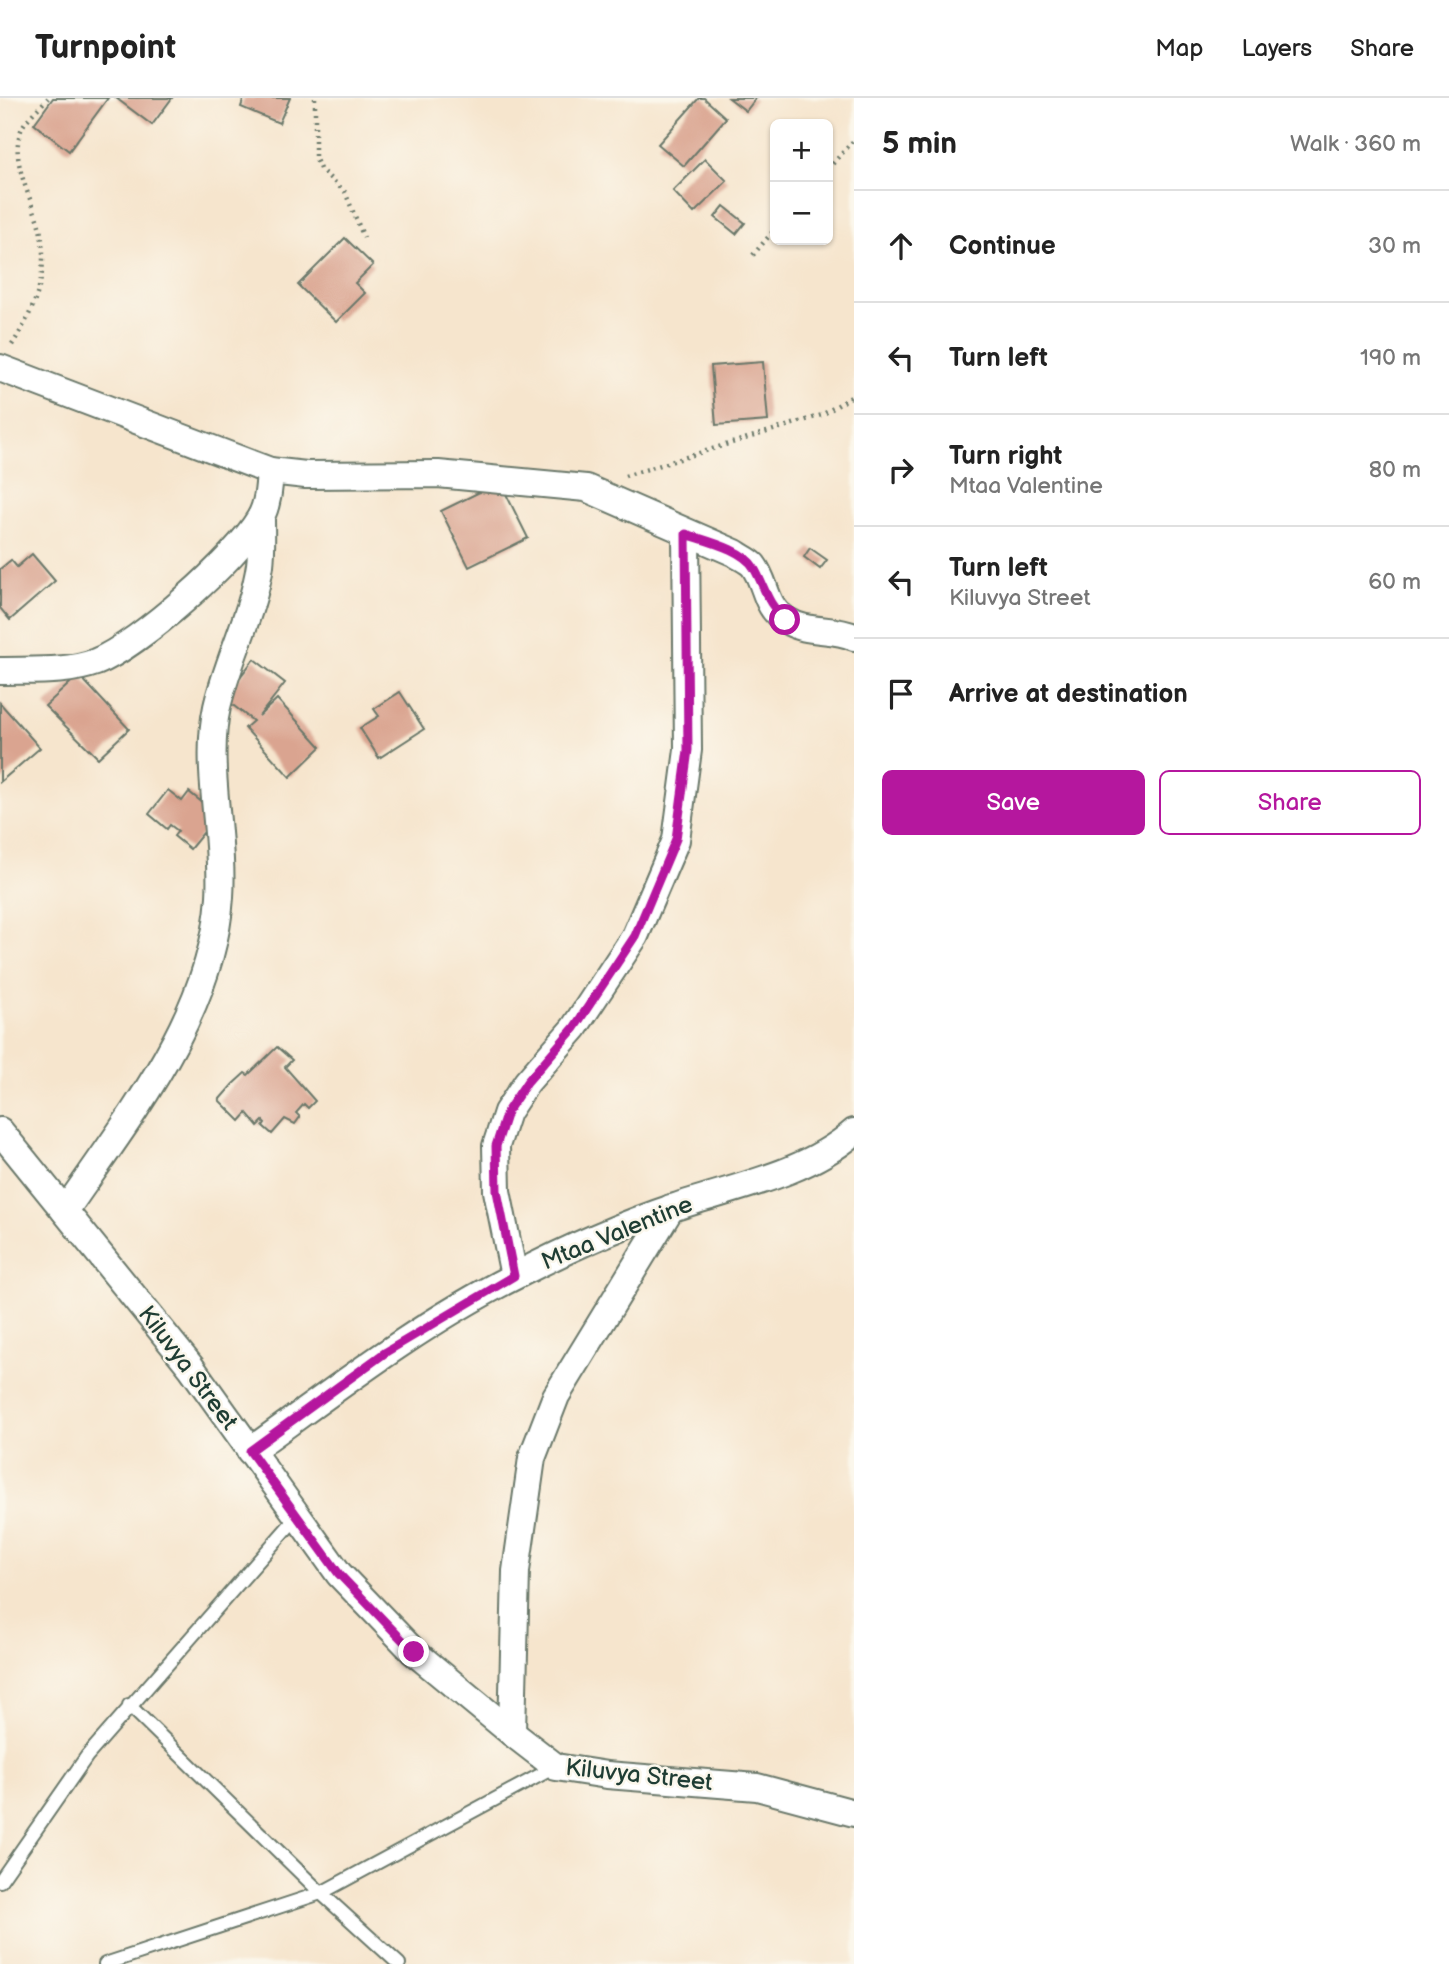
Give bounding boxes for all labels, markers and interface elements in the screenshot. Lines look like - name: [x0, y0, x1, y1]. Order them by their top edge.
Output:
- text: Turnpoint: [35, 28, 176, 68]
- text: Map: [1155, 34, 1203, 63]
- text: Layers: [1241, 34, 1312, 63]
- text: Share: [1350, 34, 1414, 63]
- map controls: [770, 119, 833, 245]
- button: +: [770, 119, 833, 182]
- text: 5 min: [882, 126, 957, 162]
- text: Walk · 360 m: [1290, 130, 1421, 158]
- button: −: [770, 182, 833, 245]
- icon: ahead: [882, 227, 920, 265]
- text: Continue: [949, 231, 1056, 262]
- text: 30 m: [1368, 232, 1421, 260]
- icon: left: [882, 339, 920, 377]
- text: Turn left: [949, 343, 1048, 374]
- text: 190 m: [1360, 344, 1421, 372]
- text: Turn right: [949, 441, 1062, 472]
- icon: right: [882, 451, 920, 489]
- text: 80 m: [1369, 456, 1421, 484]
- text: Mtaa Valentine: [949, 472, 1103, 500]
- text: Turn left: [949, 553, 1048, 584]
- icon: left: [882, 563, 920, 601]
- text: 60 m: [1368, 568, 1421, 596]
- text: Kiluvya Street: [949, 584, 1090, 612]
- route start: [769, 604, 800, 635]
- icon: arrive: [882, 675, 920, 713]
- text: Arrive at destination: [949, 679, 1188, 710]
- button: Save: [882, 770, 1145, 835]
- button: Share: [1159, 770, 1421, 835]
- street label: Mtaa Valentine: [537, 1189, 697, 1277]
- street label: Kiluvya Street: [132, 1300, 244, 1436]
- route end: [398, 1636, 429, 1667]
- street label: Kiluvya Street: [564, 1753, 715, 1797]

